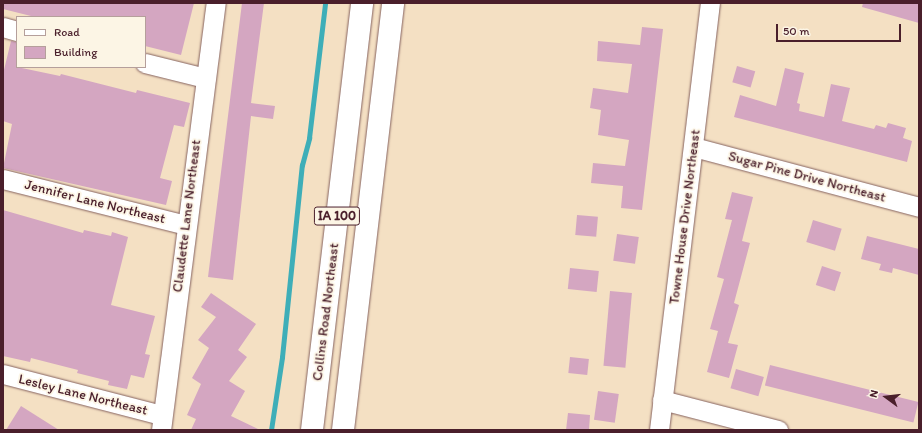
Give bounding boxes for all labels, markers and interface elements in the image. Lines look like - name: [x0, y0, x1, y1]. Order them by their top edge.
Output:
- legend: [16, 16, 146, 68]
- scale bar: [778, 16, 903, 42]
- text: 50 m: [783, 24, 809, 38]
- text: Road: [54, 25, 80, 39]
- text: Building: [54, 45, 97, 59]
- street label: Towne House Drive Northeast: [666, 129, 704, 305]
- street label: Claudette Lane Northeast: [169, 138, 205, 294]
- street label: Sugar Pine Drive Northeast: [726, 148, 888, 206]
- street label: Jennifer Lane Northeast: [22, 176, 168, 228]
- road number: IA 100: [313, 205, 361, 227]
- street label: Collins Road Northeast: [309, 242, 343, 382]
- street label: Lesley Lane Northeast: [17, 371, 149, 419]
- north arrow: [866, 377, 906, 417]
- text: N: [867, 388, 881, 399]

